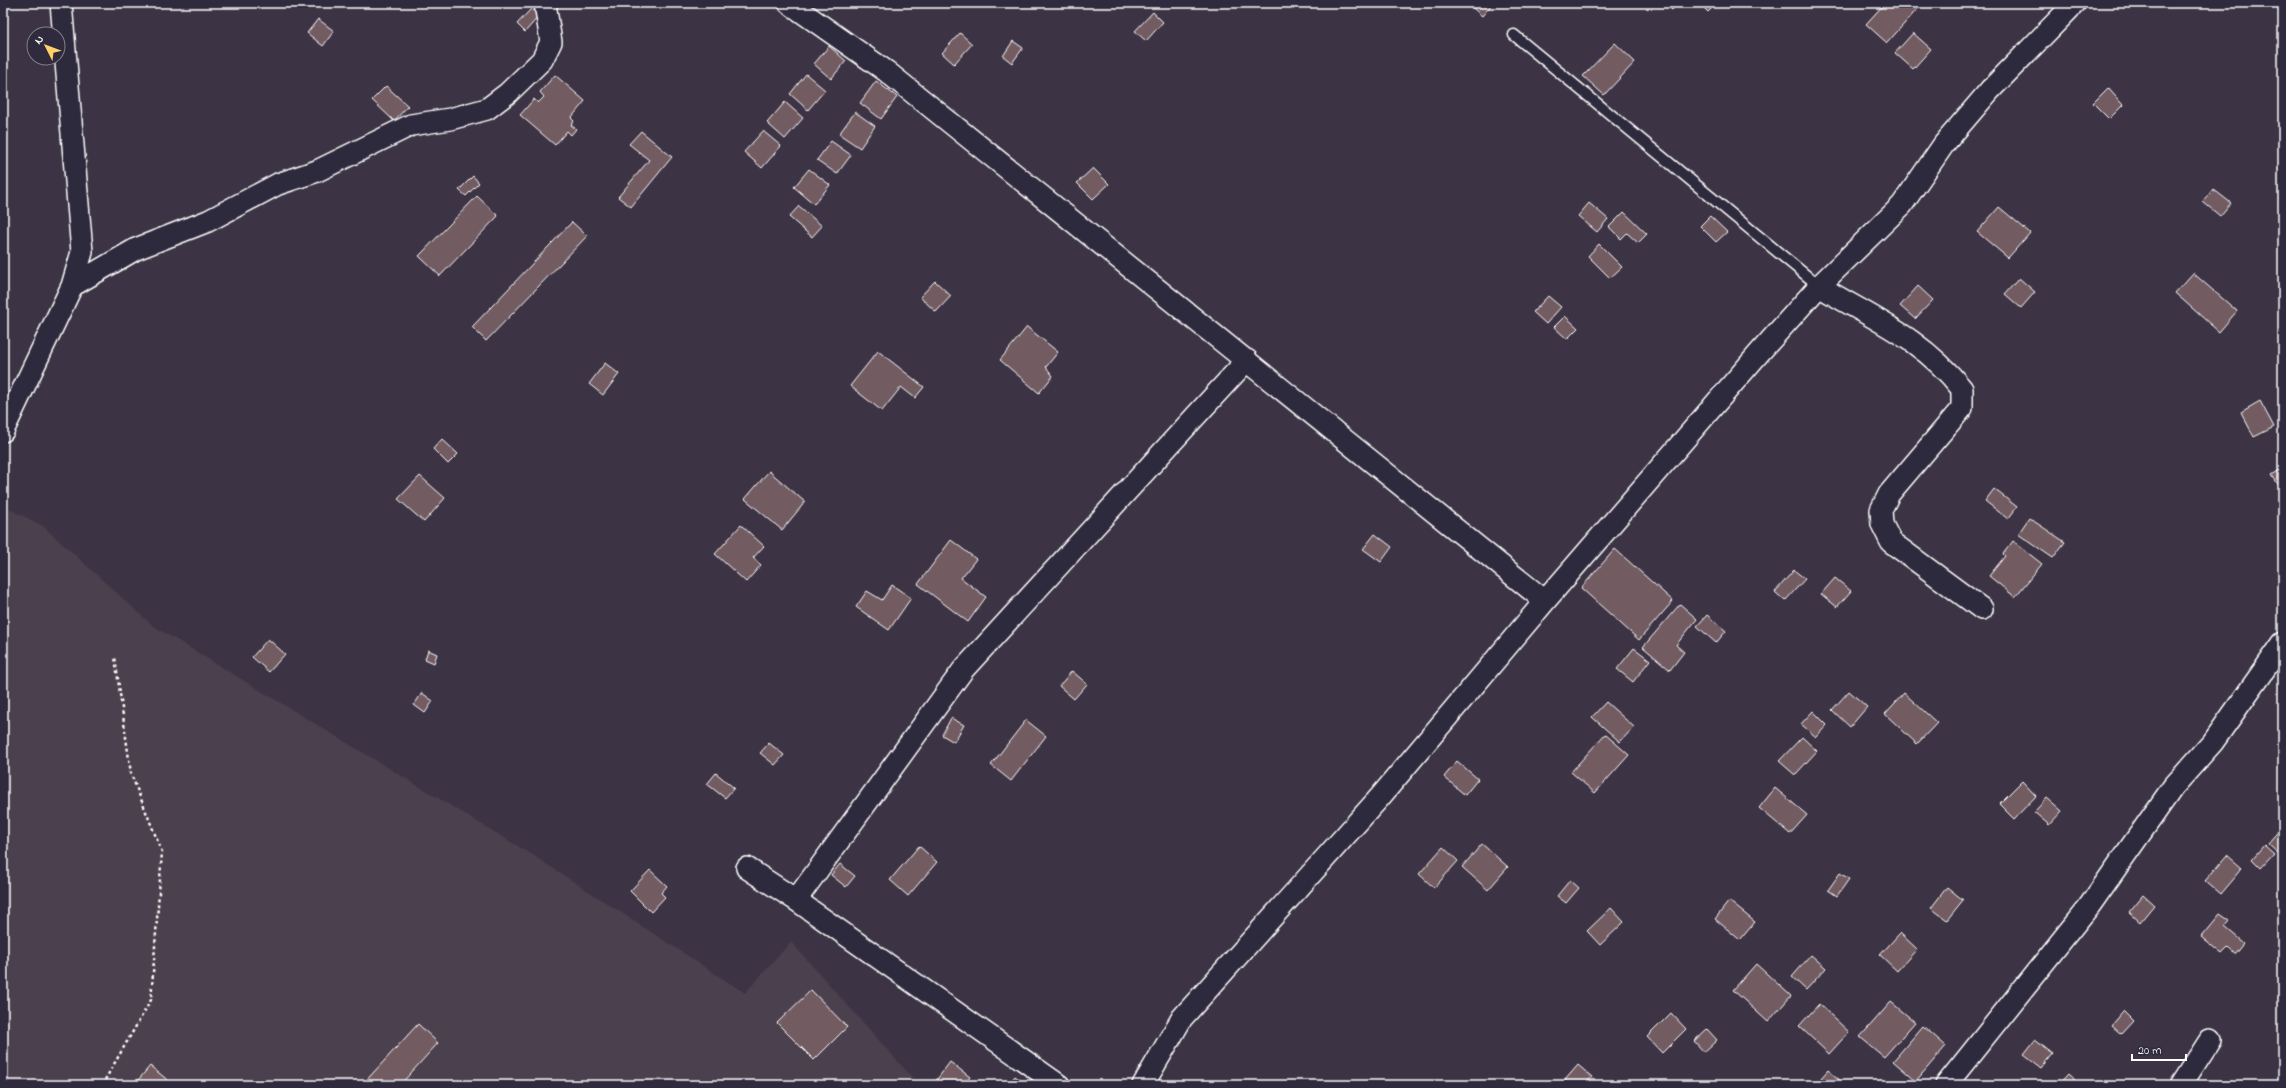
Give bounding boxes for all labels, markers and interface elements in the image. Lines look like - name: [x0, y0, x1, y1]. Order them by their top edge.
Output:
- north arrow: [26, 26, 66, 66]
- text: N: [31, 32, 48, 48]
- scale bar: [2132, 1036, 2186, 1062]
- text: 20 m: [2138, 1042, 2161, 1060]

